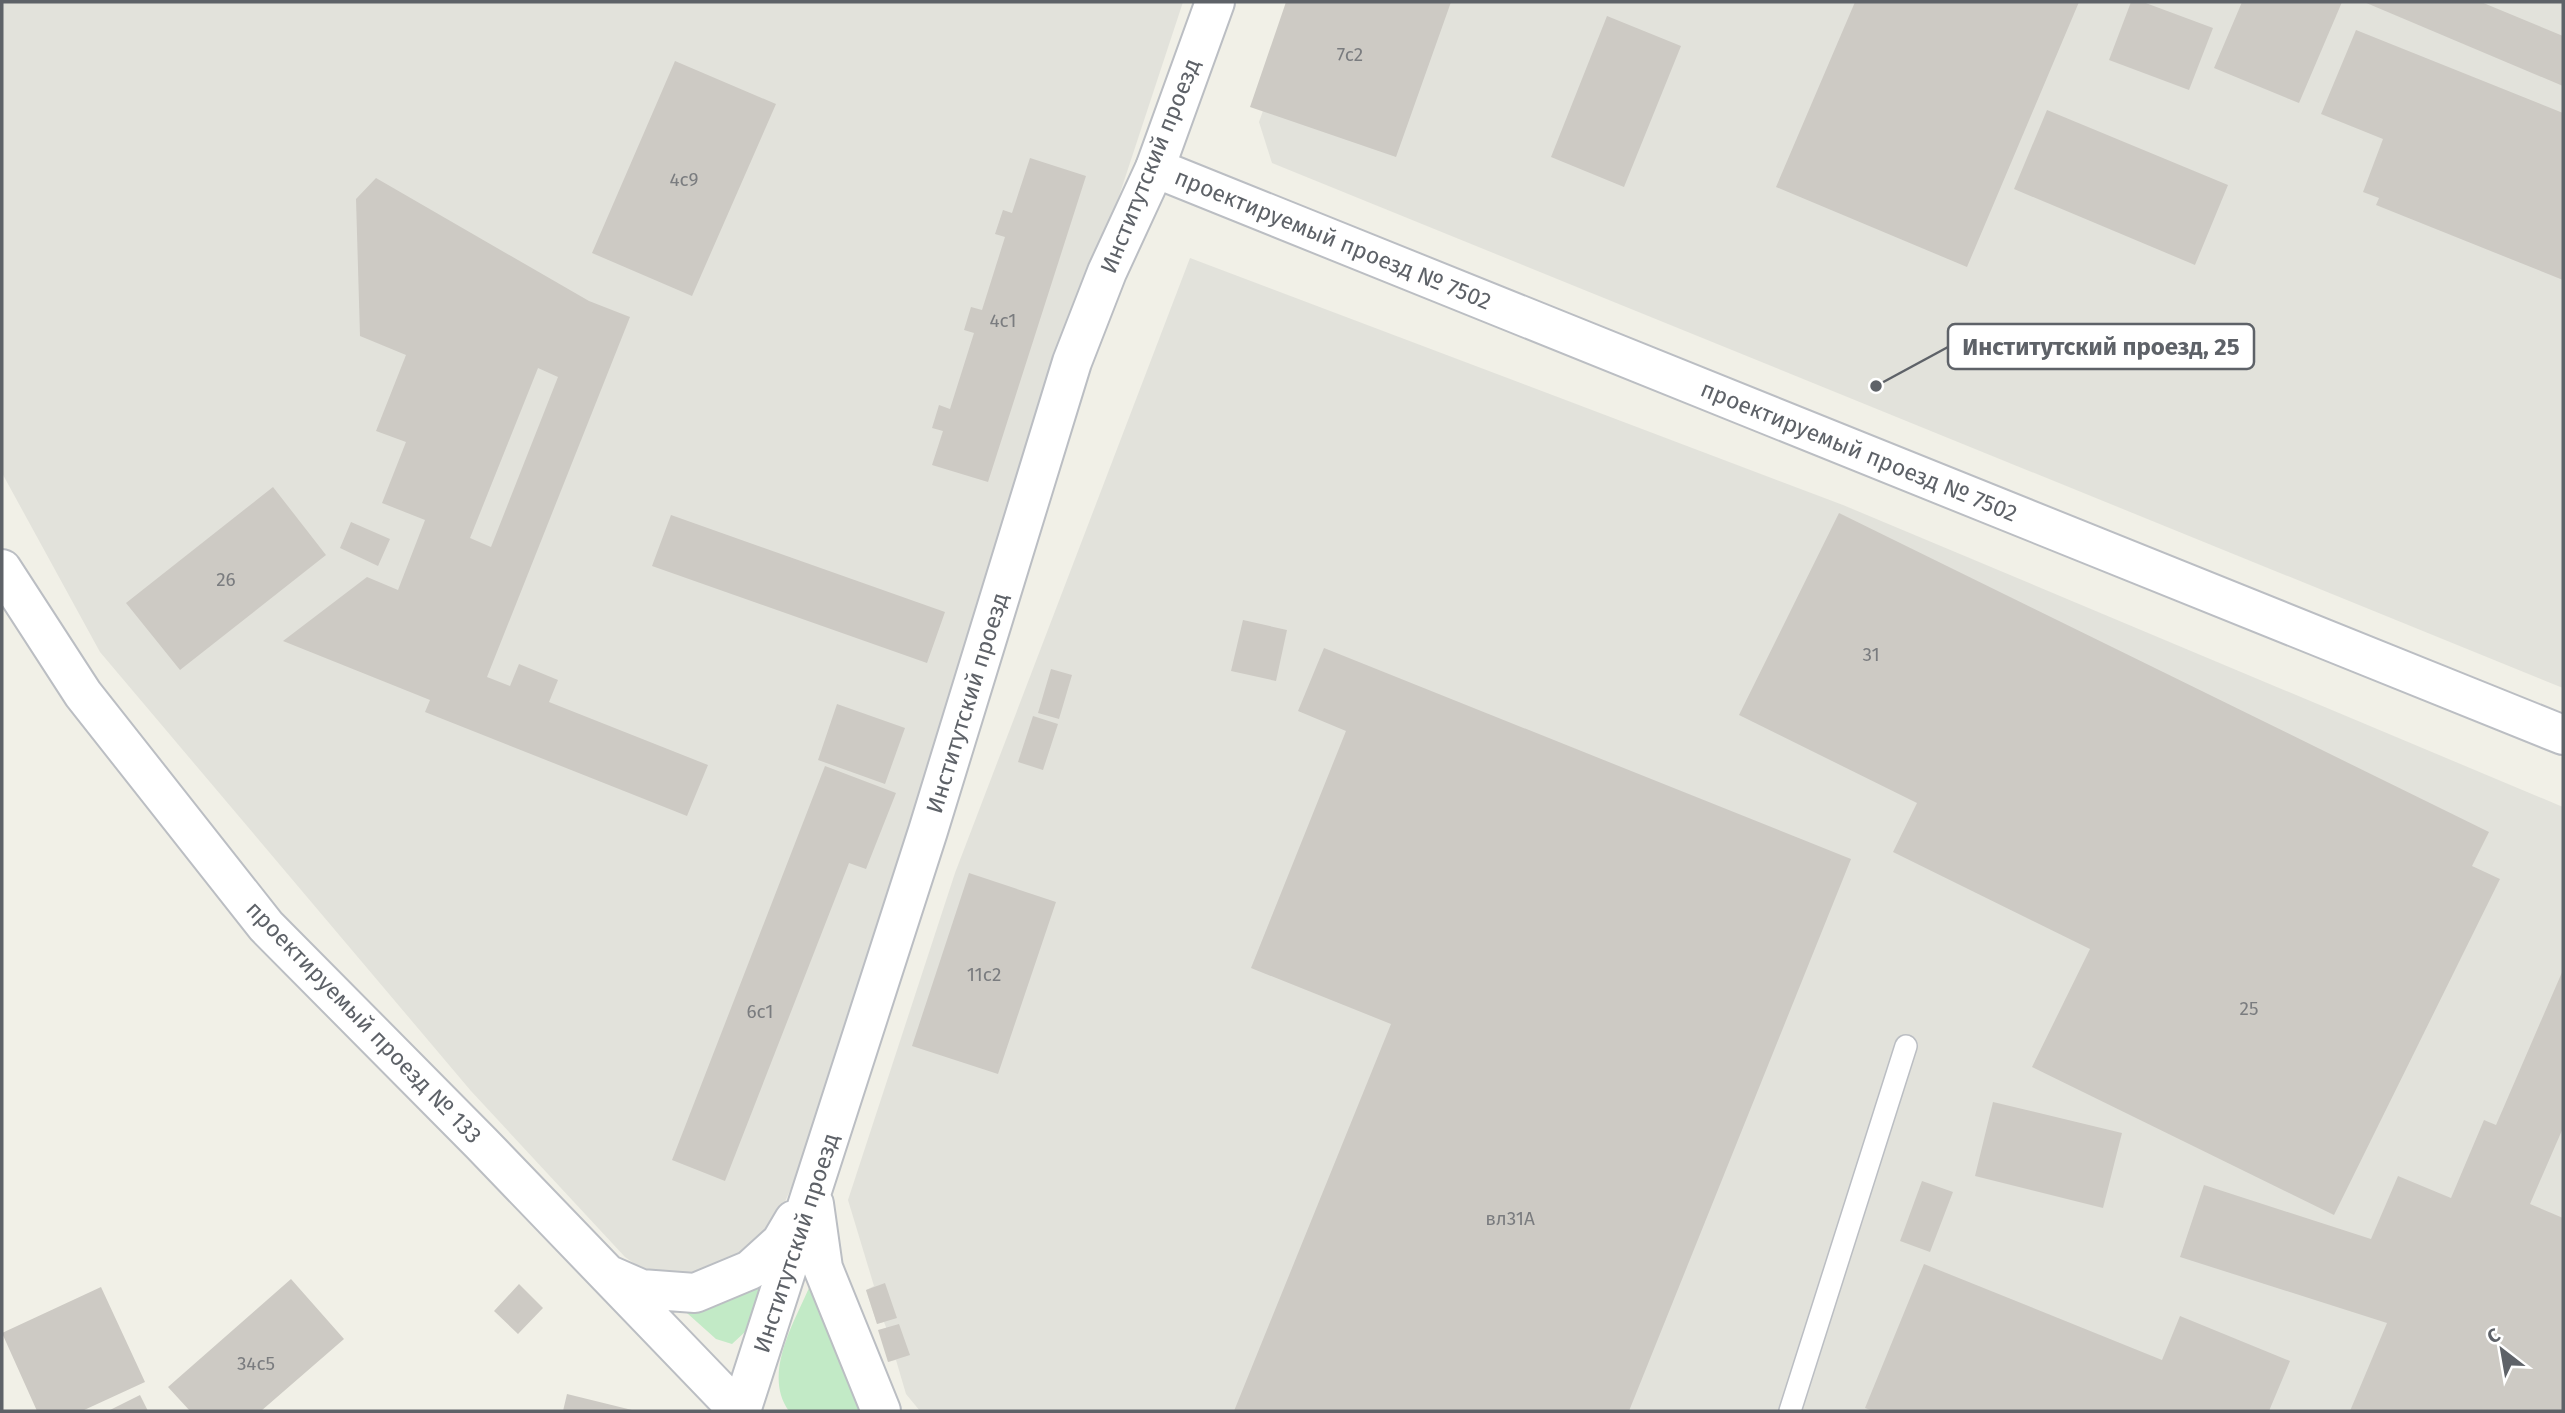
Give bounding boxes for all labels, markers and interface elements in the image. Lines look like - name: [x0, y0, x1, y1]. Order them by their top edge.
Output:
- house number: 7с2: [1337, 43, 1363, 66]
- street label: Институтский проезд: [1094, 54, 1206, 278]
- street label: проектируемый проезд № 7502: [1171, 163, 1495, 315]
- house number: 4с9: [669, 168, 699, 191]
- house number: 4с1: [989, 309, 1017, 332]
- callout: Институтский проезд, 25: [1948, 324, 2254, 369]
- text: Институтский проезд, 25: [1962, 333, 2240, 361]
- street label: проектируемый проезд № 7502: [1697, 375, 2021, 527]
- house number: 26: [216, 568, 236, 591]
- street label: Институтский проезд: [920, 589, 1014, 817]
- house number: 31: [1862, 643, 1880, 666]
- street label: проектируемый проезд № 133: [241, 895, 487, 1149]
- house number: 11с2: [967, 963, 1001, 986]
- house number: 25: [2240, 997, 2258, 1020]
- house number: 6с1: [746, 1000, 774, 1023]
- street label: Институтский проезд: [747, 1130, 845, 1356]
- house number: вл31А: [1485, 1207, 1535, 1230]
- north arrow: [2467, 1315, 2537, 1385]
- text: С: [2483, 1323, 2504, 1349]
- house number: 34с5: [237, 1352, 275, 1375]

